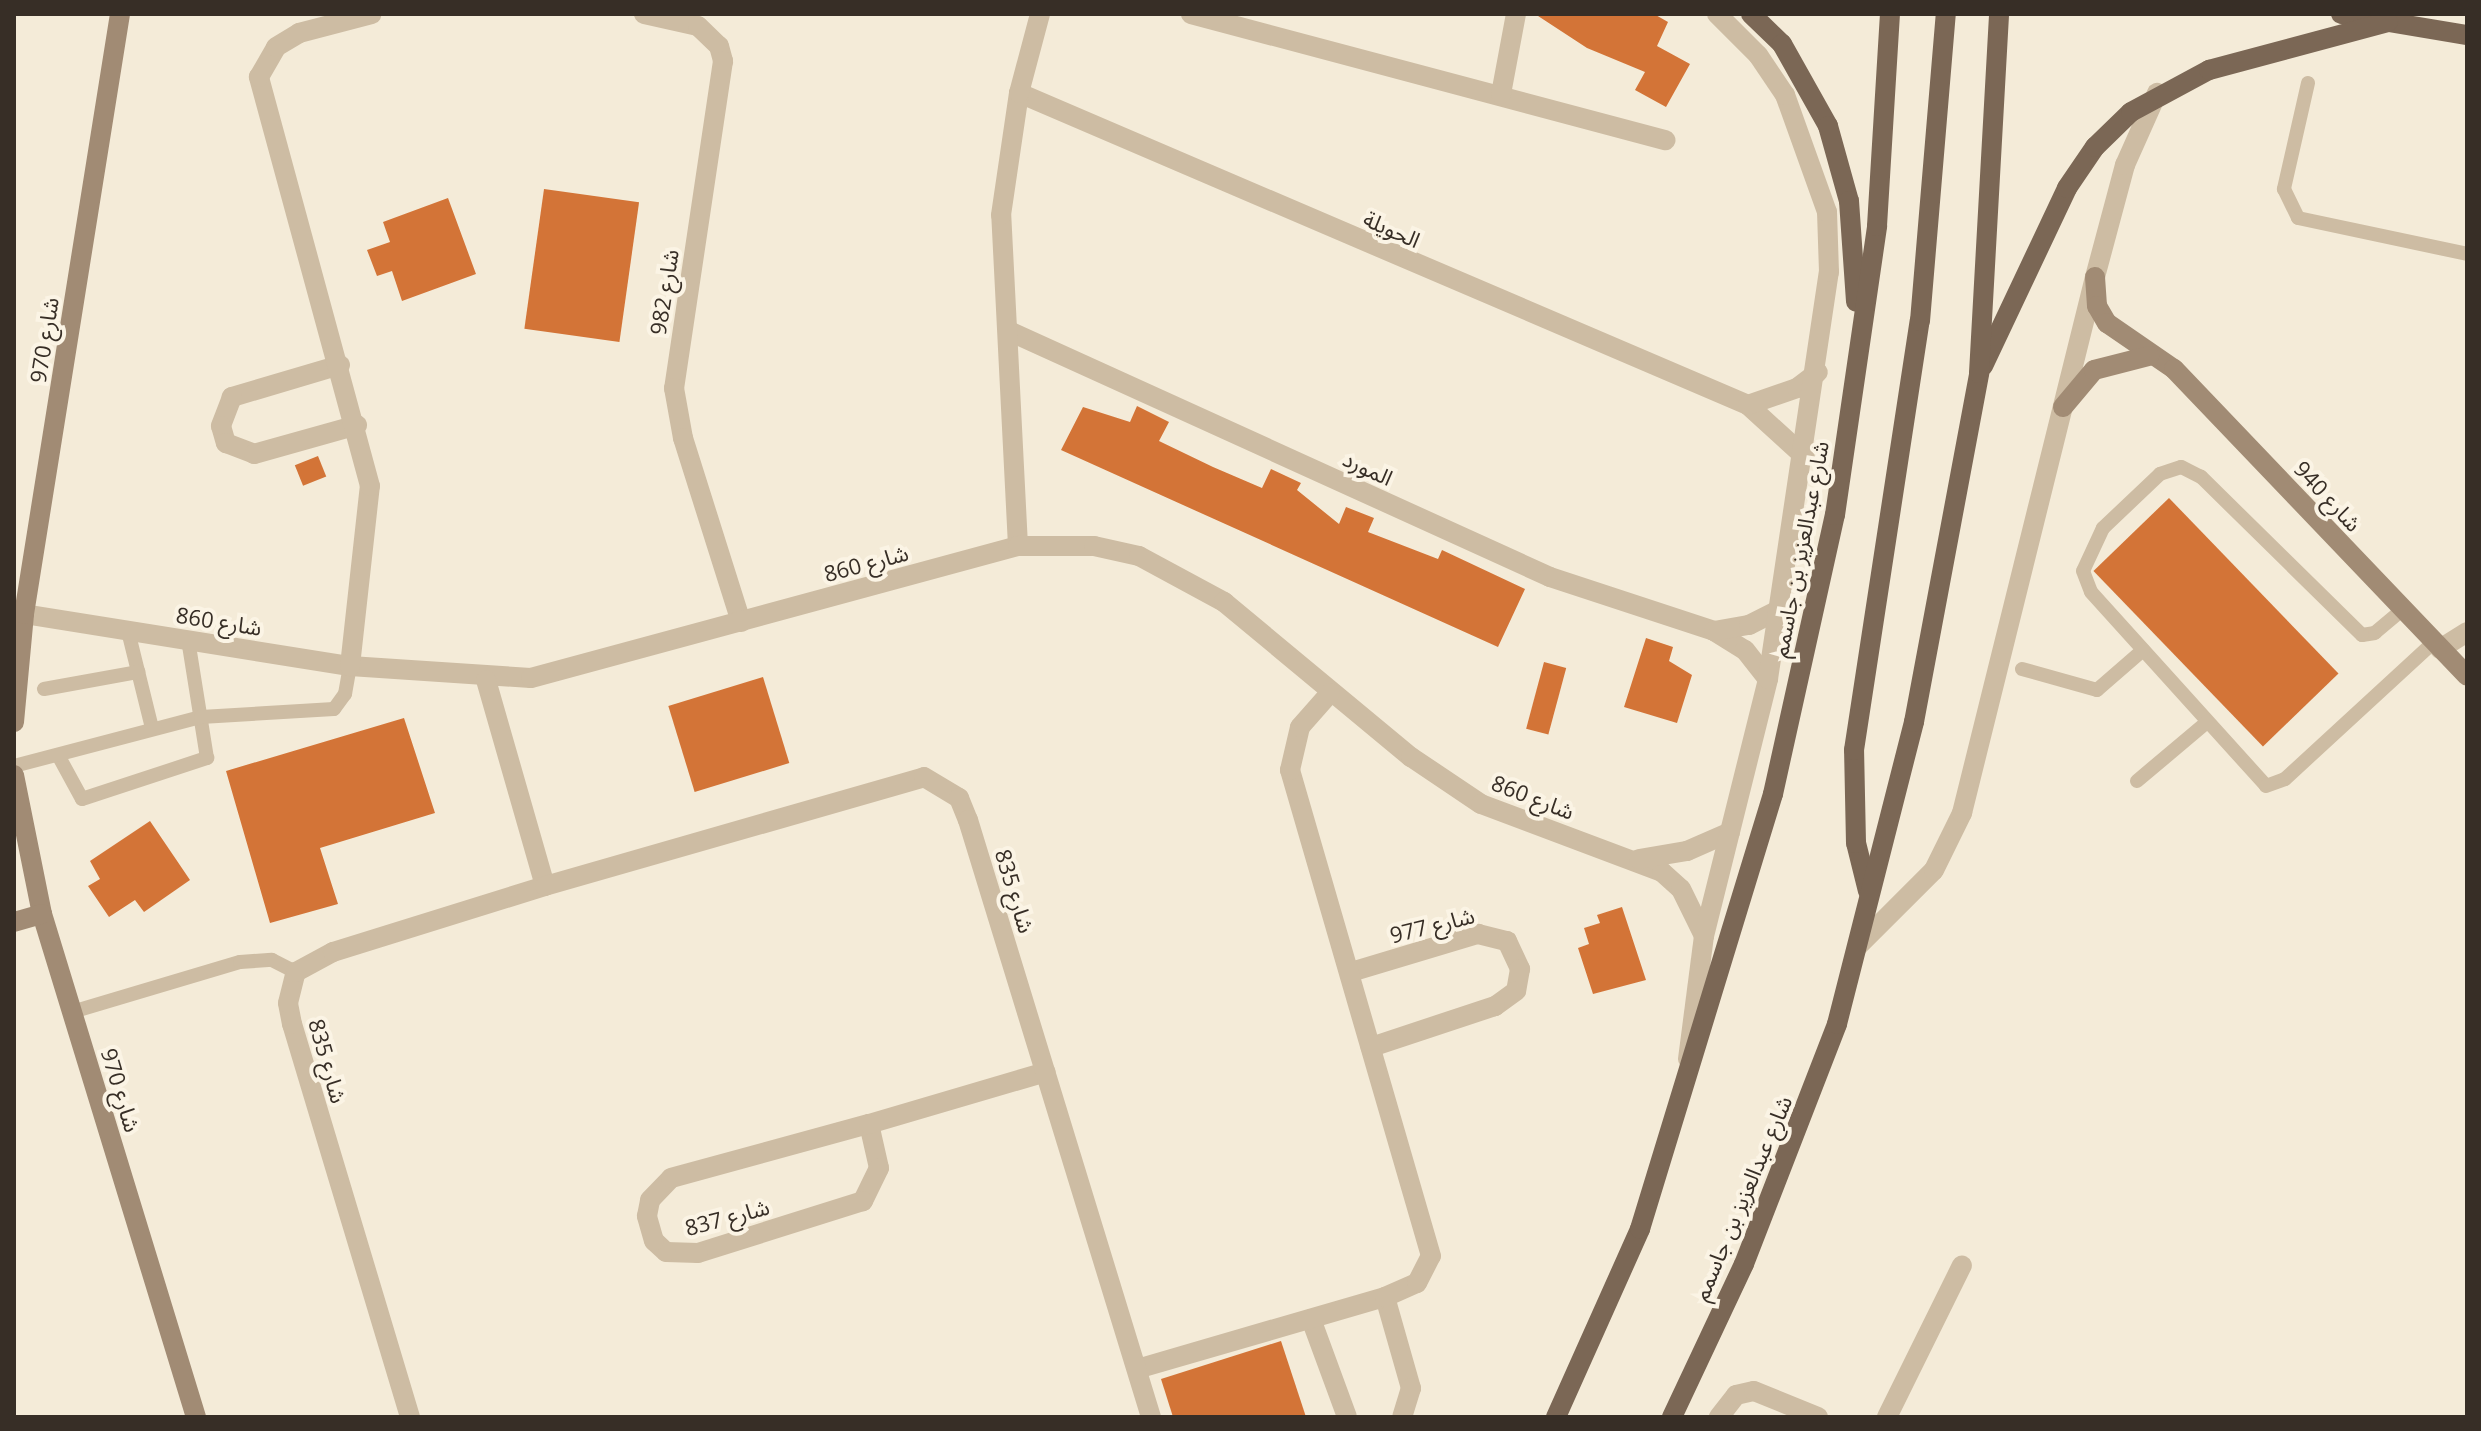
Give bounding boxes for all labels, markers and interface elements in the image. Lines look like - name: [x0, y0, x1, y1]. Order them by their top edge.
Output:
- street label: الحويلة: [1360, 205, 1424, 253]
- street label: شارع 982: [644, 247, 684, 337]
- street label: شارع 970: [24, 295, 64, 385]
- street label: شارع عبدالعزيز بن جاسمم: [1766, 439, 1834, 659]
- street label: المورد: [1339, 445, 1397, 491]
- street label: شارع 940: [2289, 455, 2367, 537]
- street label: شارع 860: [821, 539, 911, 587]
- street label: شارع 860: [174, 601, 264, 641]
- street label: شارع 860: [1488, 769, 1578, 825]
- street label: شارع 835: [990, 846, 1040, 936]
- street label: شارع 977: [1387, 902, 1477, 948]
- street label: شارع 835: [303, 1016, 353, 1106]
- street label: شارع 970: [96, 1045, 146, 1135]
- street label: شارع عبدالعزيز بن جاسمم: [1687, 1092, 1797, 1304]
- street label: شارع 837: [682, 1193, 772, 1241]

